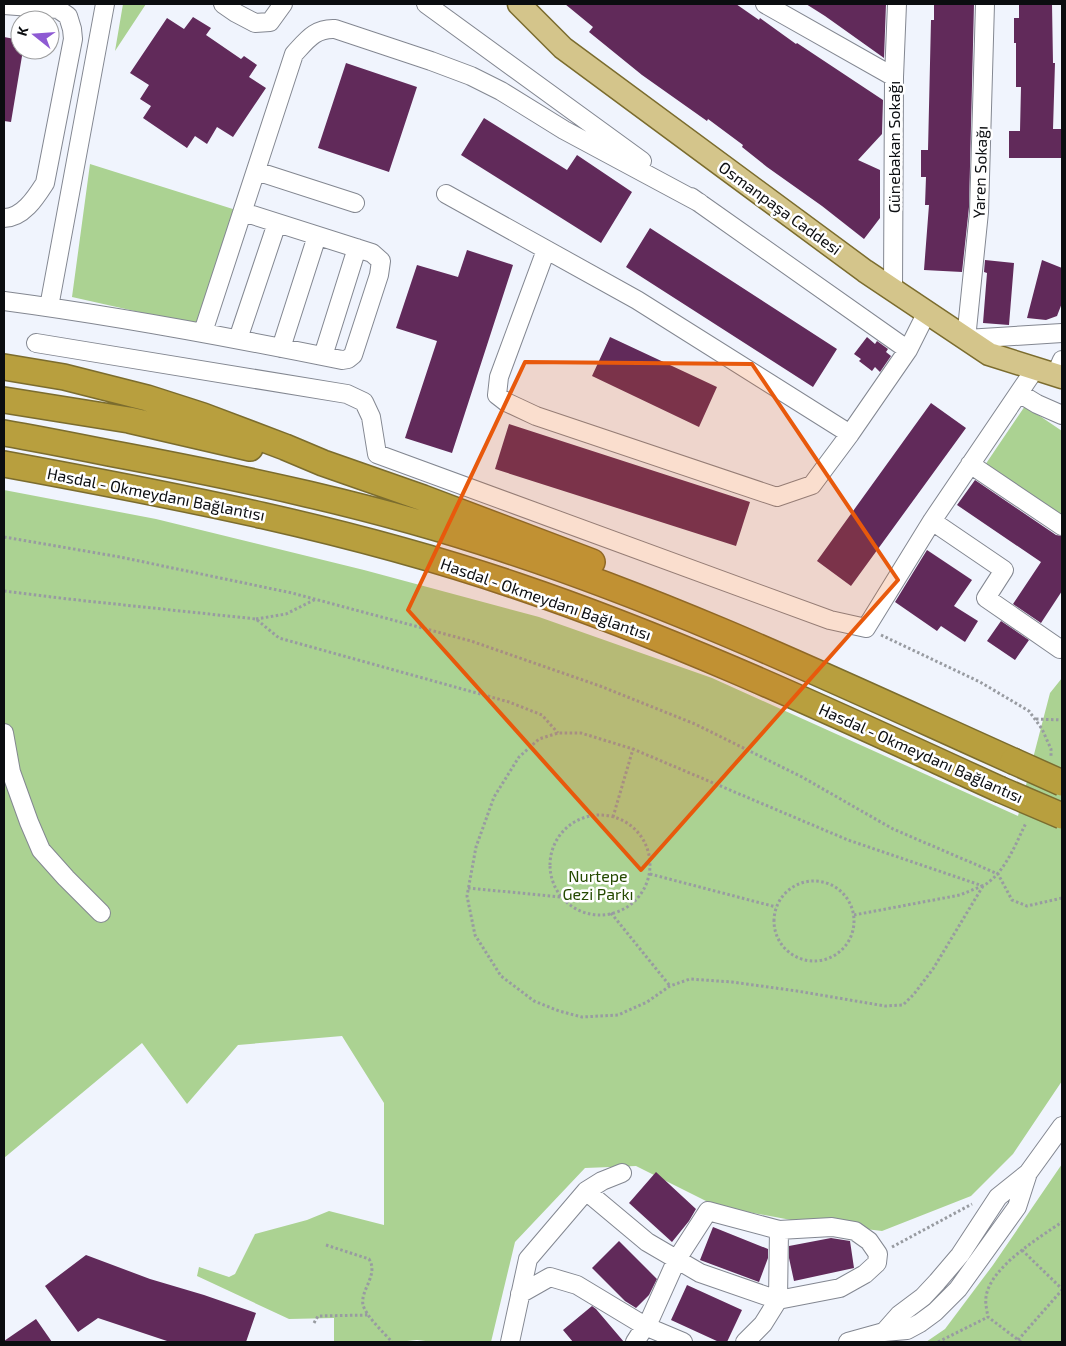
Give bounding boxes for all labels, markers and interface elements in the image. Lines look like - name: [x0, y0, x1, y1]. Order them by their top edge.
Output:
- north arrow: [10, 10, 60, 60]
- text: K: [13, 24, 32, 38]
- street label: Günebakan Sokağı: [884, 81, 903, 213]
- street label: Yaren Sokağı: [968, 125, 991, 219]
- street label: Osmanpaşa Caddesi: [715, 157, 845, 259]
- street label: Hasdal - Okmeydanı Bağlantısı: [46, 463, 267, 524]
- street label: Hasdal - Okmeydanı Bağlantısı: [438, 553, 654, 644]
- street label: Hasdal - Okmeydanı Bağlantısı: [816, 699, 1026, 806]
- park label: Nurtepe Gezi Parkı: [562, 866, 634, 903]

